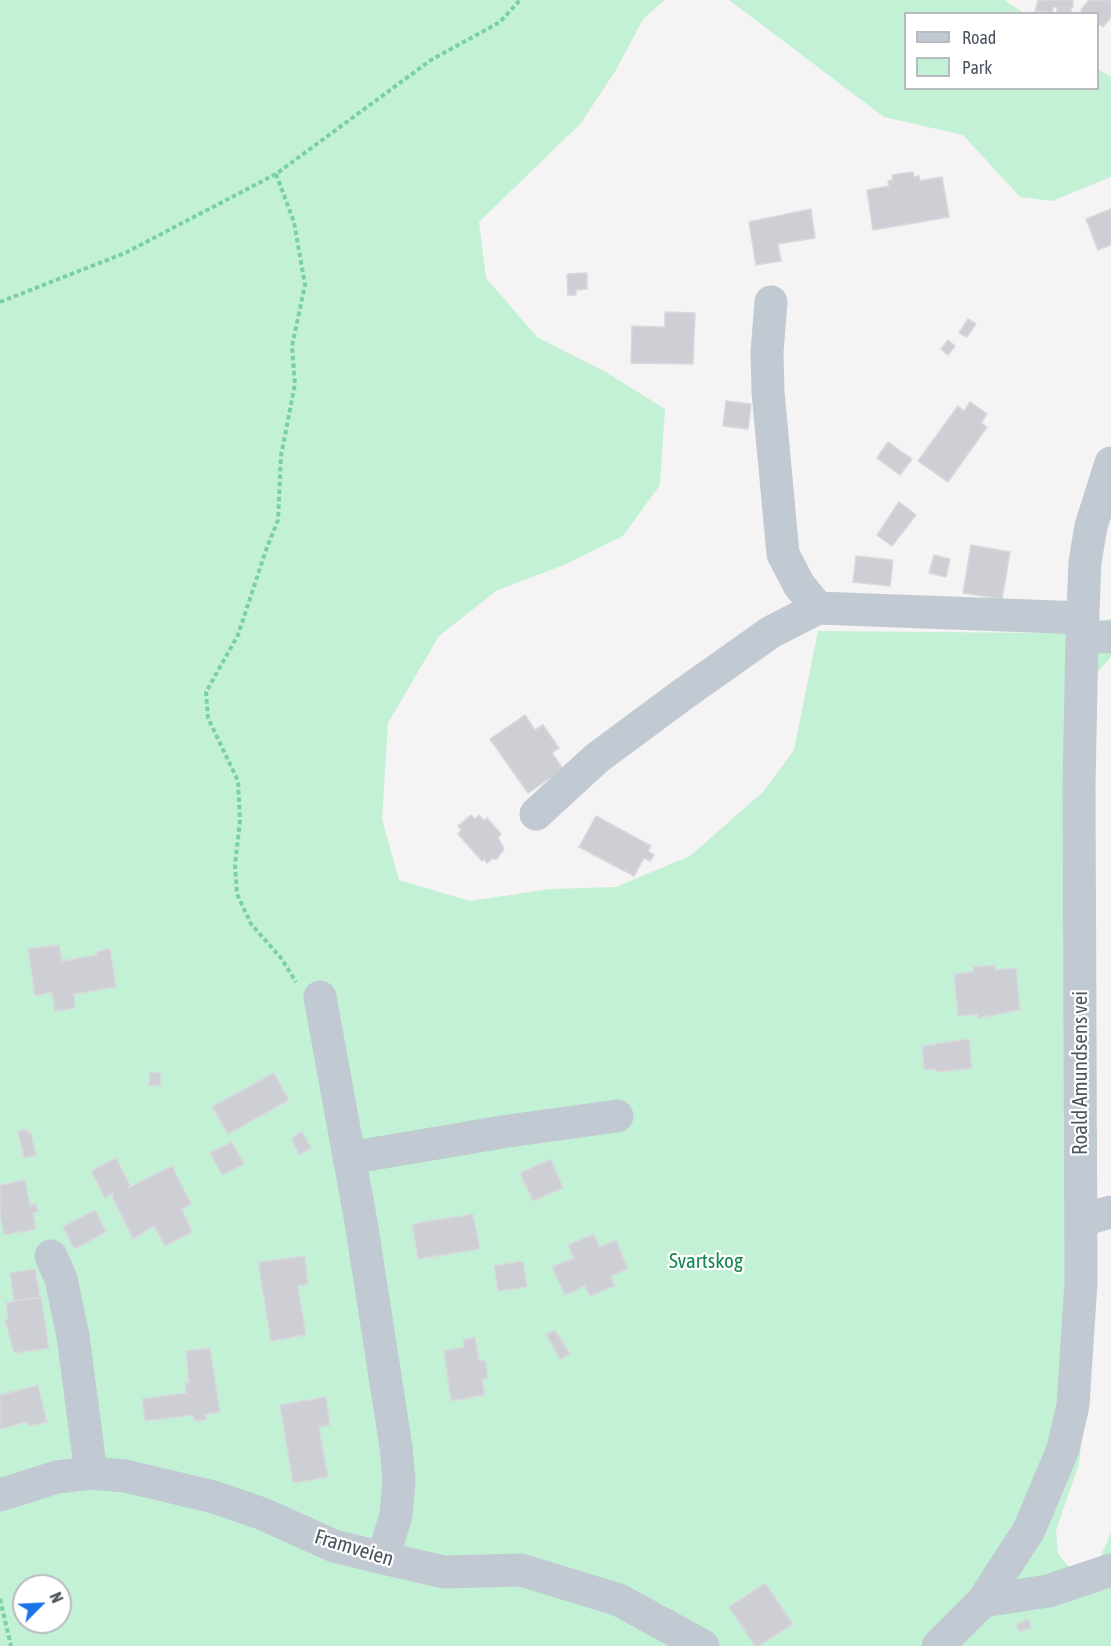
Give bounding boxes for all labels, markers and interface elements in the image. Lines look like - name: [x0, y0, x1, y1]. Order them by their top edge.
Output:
- legend: [904, 12, 1099, 90]
- text: Road: [962, 27, 996, 48]
- text: Park: [962, 57, 992, 78]
- street label: Roald Amundsens vei: [1067, 991, 1093, 1155]
- park label: Svartskog: [669, 1248, 743, 1274]
- street label: Framveien: [311, 1524, 397, 1572]
- north arrow: [12, 1574, 72, 1634]
- text: N: [46, 1590, 67, 1605]

